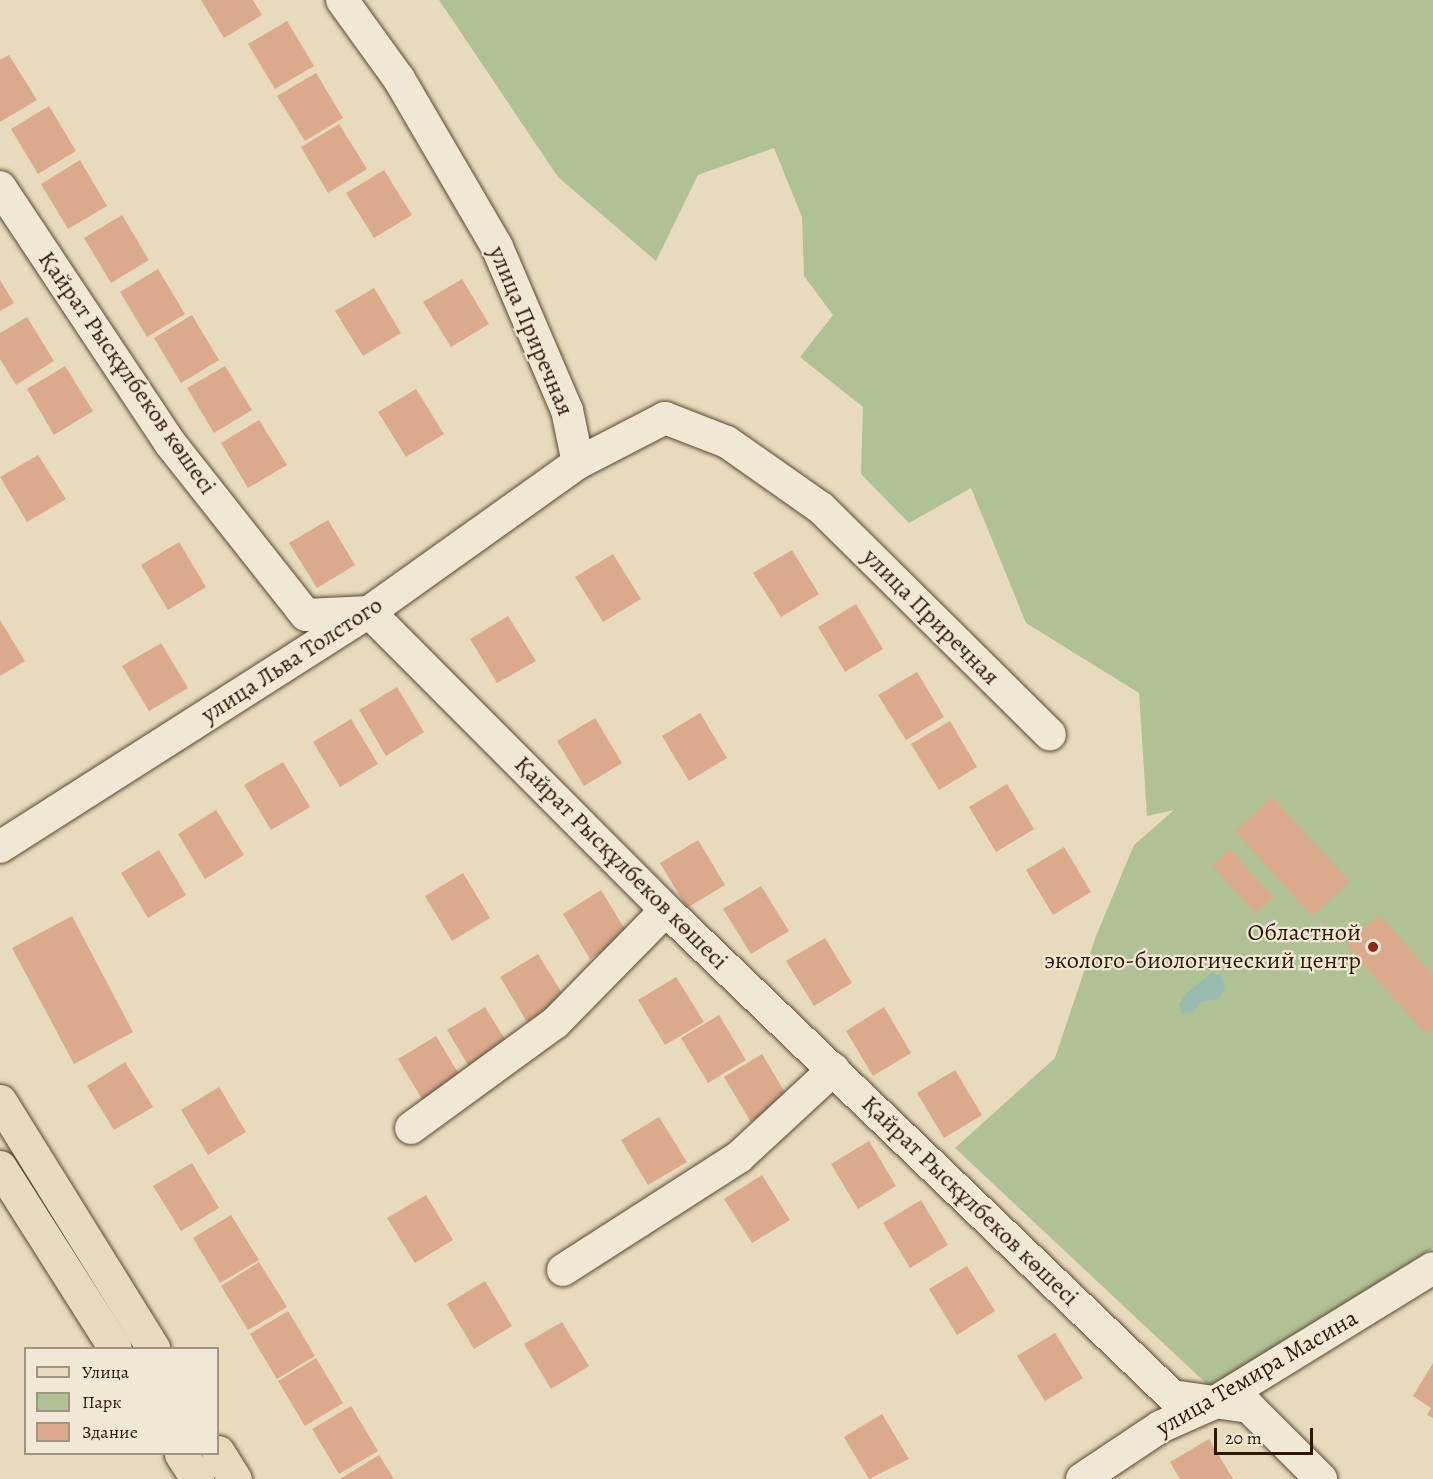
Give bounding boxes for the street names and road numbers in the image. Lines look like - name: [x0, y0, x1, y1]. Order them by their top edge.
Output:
- street label: улица Приречная: [482, 242, 580, 420]
- street label: Қайрат Рысқұлбеков көшесі: [32, 246, 222, 500]
- street label: улица Приречная: [857, 543, 1005, 691]
- street label: улица Льва Толстого: [196, 591, 388, 729]
- street label: Қайрат Рысқұлбеков көшесі: [508, 750, 734, 976]
- street label: Қайрат Рысқұлбеков көшесі: [856, 1090, 1084, 1312]
- street label: улица Темира Масина: [1151, 1304, 1363, 1442]

